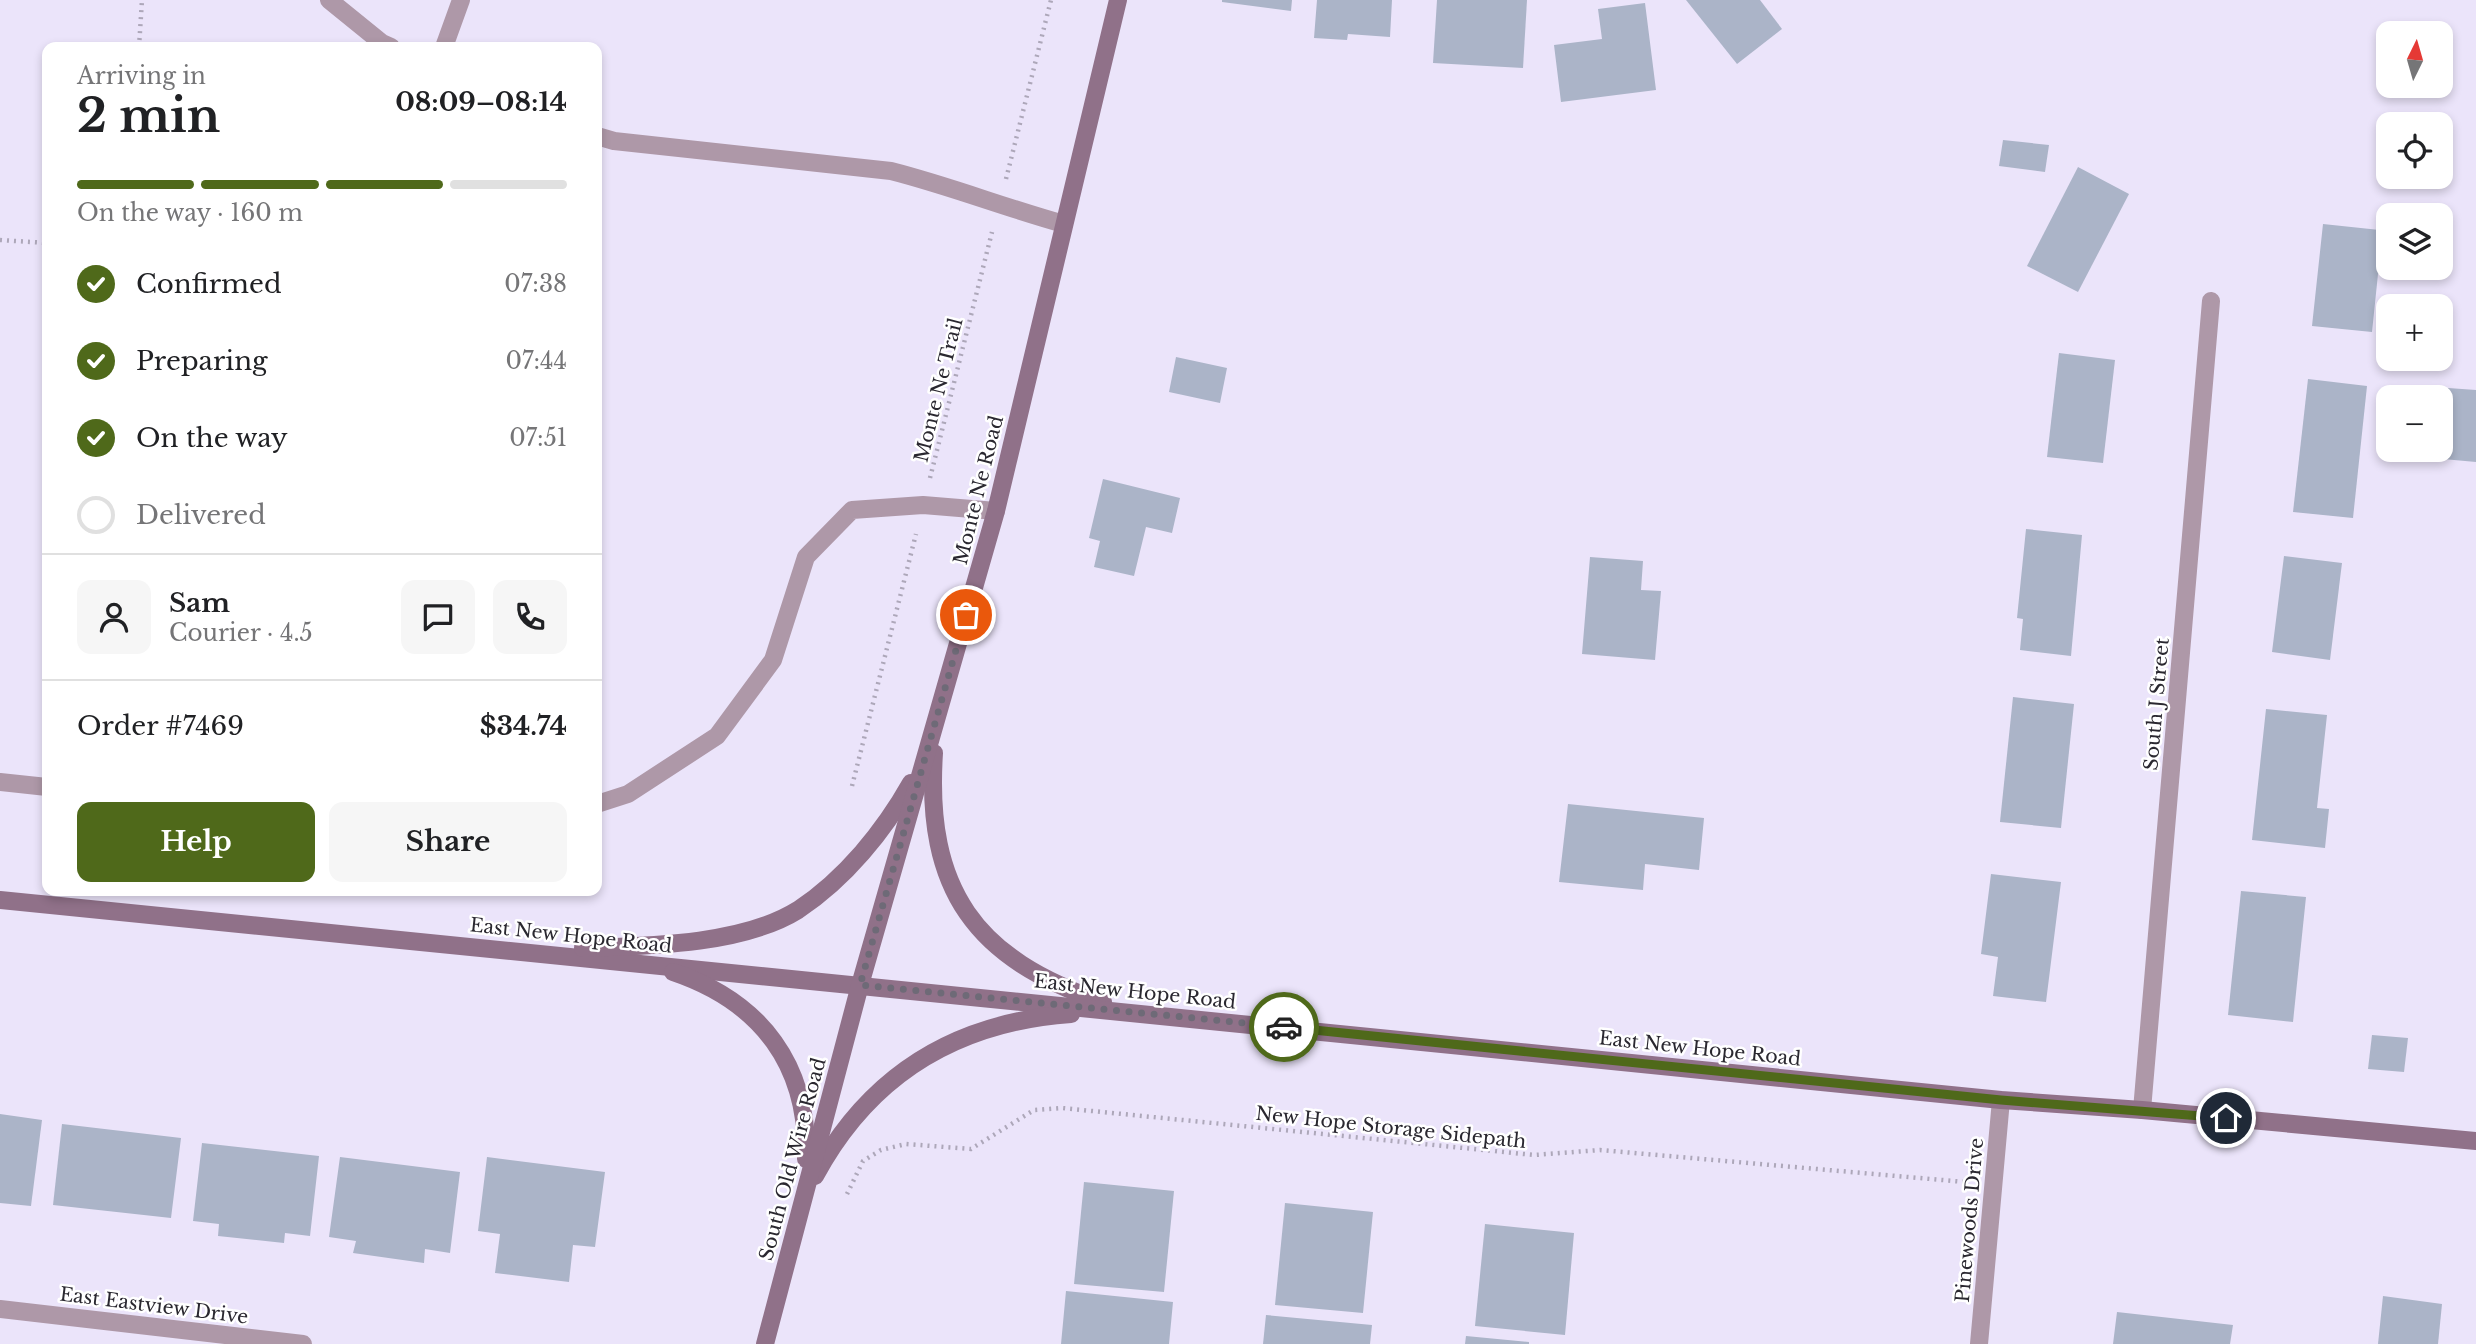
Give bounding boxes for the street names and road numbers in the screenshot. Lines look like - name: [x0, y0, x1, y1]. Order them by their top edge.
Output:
- street label: Monte Ne Trail: [909, 316, 968, 465]
- street label: Monte Ne Road: [949, 413, 1008, 567]
- street label: South J Street: [2139, 636, 2174, 771]
- street label: East New Hope Road: [469, 913, 673, 958]
- street label: East New Hope Road: [1033, 969, 1237, 1014]
- street label: East New Hope Road: [1598, 1026, 1802, 1071]
- street label: South Old Wire Road: [754, 1055, 831, 1263]
- street label: New Hope Storage Sidepath: [1254, 1102, 1527, 1153]
- street label: Pinewoods Drive: [1951, 1137, 1988, 1303]
- street label: East Eastview Drive: [58, 1283, 250, 1328]

